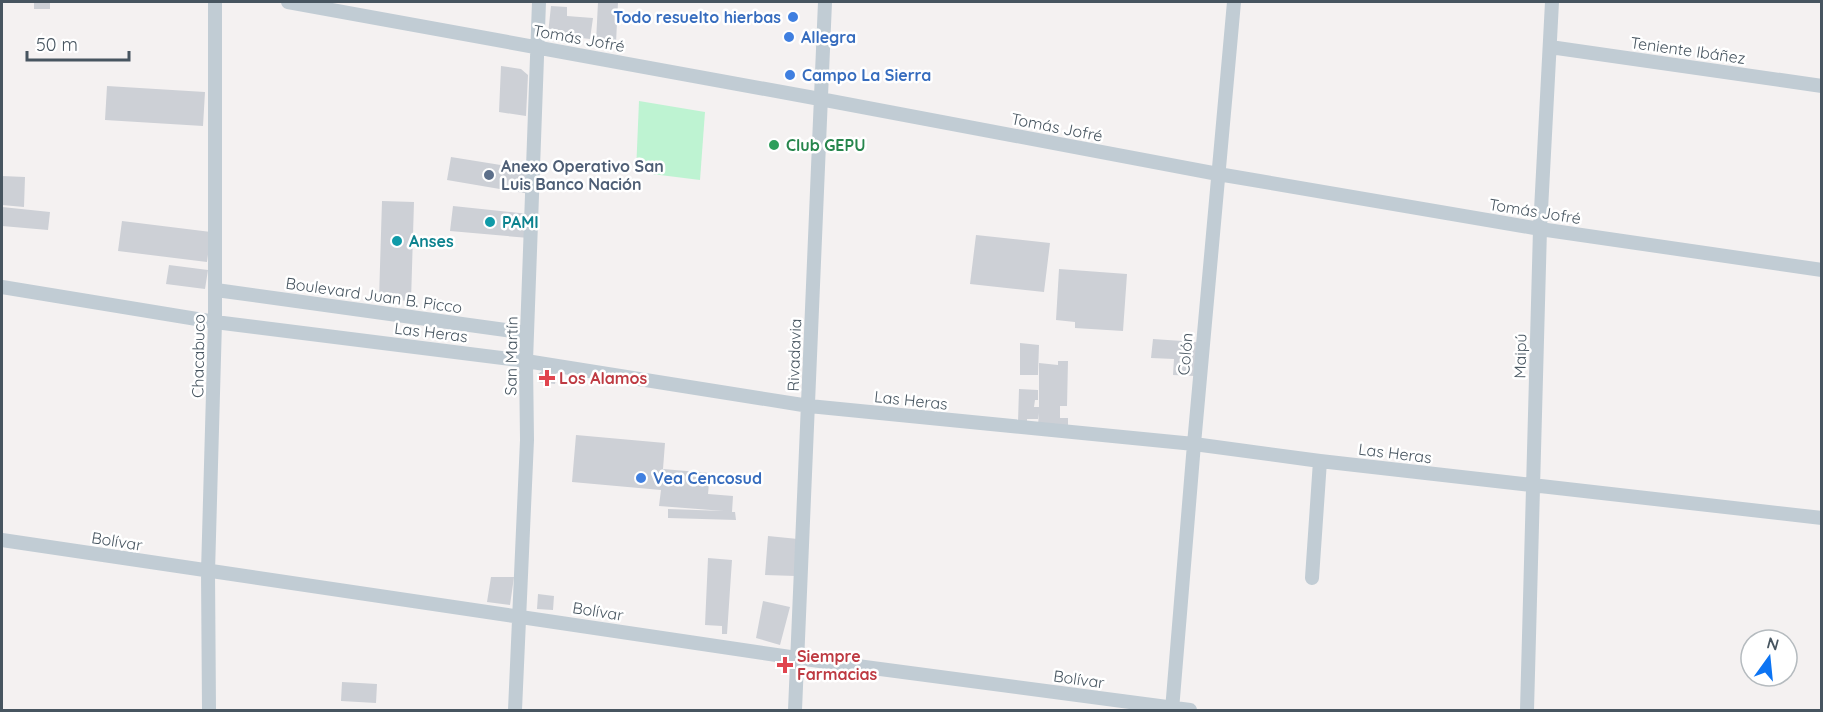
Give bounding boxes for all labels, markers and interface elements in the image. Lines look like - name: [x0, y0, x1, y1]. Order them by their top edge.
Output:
- place label: Todo resuelto hierbas: [613, 7, 781, 27]
- marker: Todo resuelto hierbas: [786, 10, 800, 24]
- street label: Tomás Jofré: [531, 20, 627, 56]
- scale bar: [27, 24, 129, 62]
- place label: Allegra: [801, 27, 856, 47]
- marker: Allegra: [782, 30, 796, 44]
- street label: Teniente Ibáñez: [1629, 32, 1747, 68]
- text: 50 m: [36, 33, 78, 56]
- place label: Campo La Sierra: [802, 65, 931, 85]
- marker: Campo La Sierra: [783, 68, 797, 82]
- street label: Tomás Jofré: [1009, 108, 1105, 146]
- place label: Club GEPU: [786, 135, 865, 155]
- marker: Club GEPU: [767, 138, 781, 152]
- place label: Anexo Operativo San Luis Banco Nación: [501, 156, 664, 194]
- marker: Anexo Operativo San Luis Banco Nación: [482, 168, 496, 182]
- street label: Tomás Jofré: [1488, 194, 1582, 228]
- place label: PAMI: [502, 212, 539, 232]
- marker: PAMI: [483, 215, 497, 229]
- place label: Anses: [409, 231, 454, 251]
- marker: Anses: [390, 234, 404, 248]
- street label: Boulevard Juan B. Picco: [284, 273, 464, 317]
- street label: Chacabuco: [187, 314, 209, 398]
- street label: San Martín: [500, 316, 522, 396]
- street label: Las Heras: [393, 318, 469, 346]
- street label: Rivadavia: [783, 318, 805, 392]
- street label: Colón: [1173, 332, 1197, 376]
- street label: Maipú: [1510, 333, 1530, 379]
- place label: Los Alamos: [559, 368, 647, 388]
- marker: Los Alamos: [540, 371, 554, 385]
- street label: Las Heras: [873, 386, 949, 414]
- street label: Las Heras: [1357, 439, 1433, 467]
- place label: Vea Cencosud: [653, 468, 762, 488]
- marker: Vea Cencosud: [634, 471, 648, 485]
- street label: Bolívar: [90, 527, 144, 555]
- street label: Bolívar: [571, 597, 625, 625]
- north arrow: [1739, 628, 1799, 688]
- text: N: [1765, 632, 1781, 655]
- place label: Siempre Farmacias: [797, 646, 878, 684]
- marker: Siempre Farmacias: [778, 658, 792, 672]
- street label: Bolívar: [1052, 666, 1106, 692]

